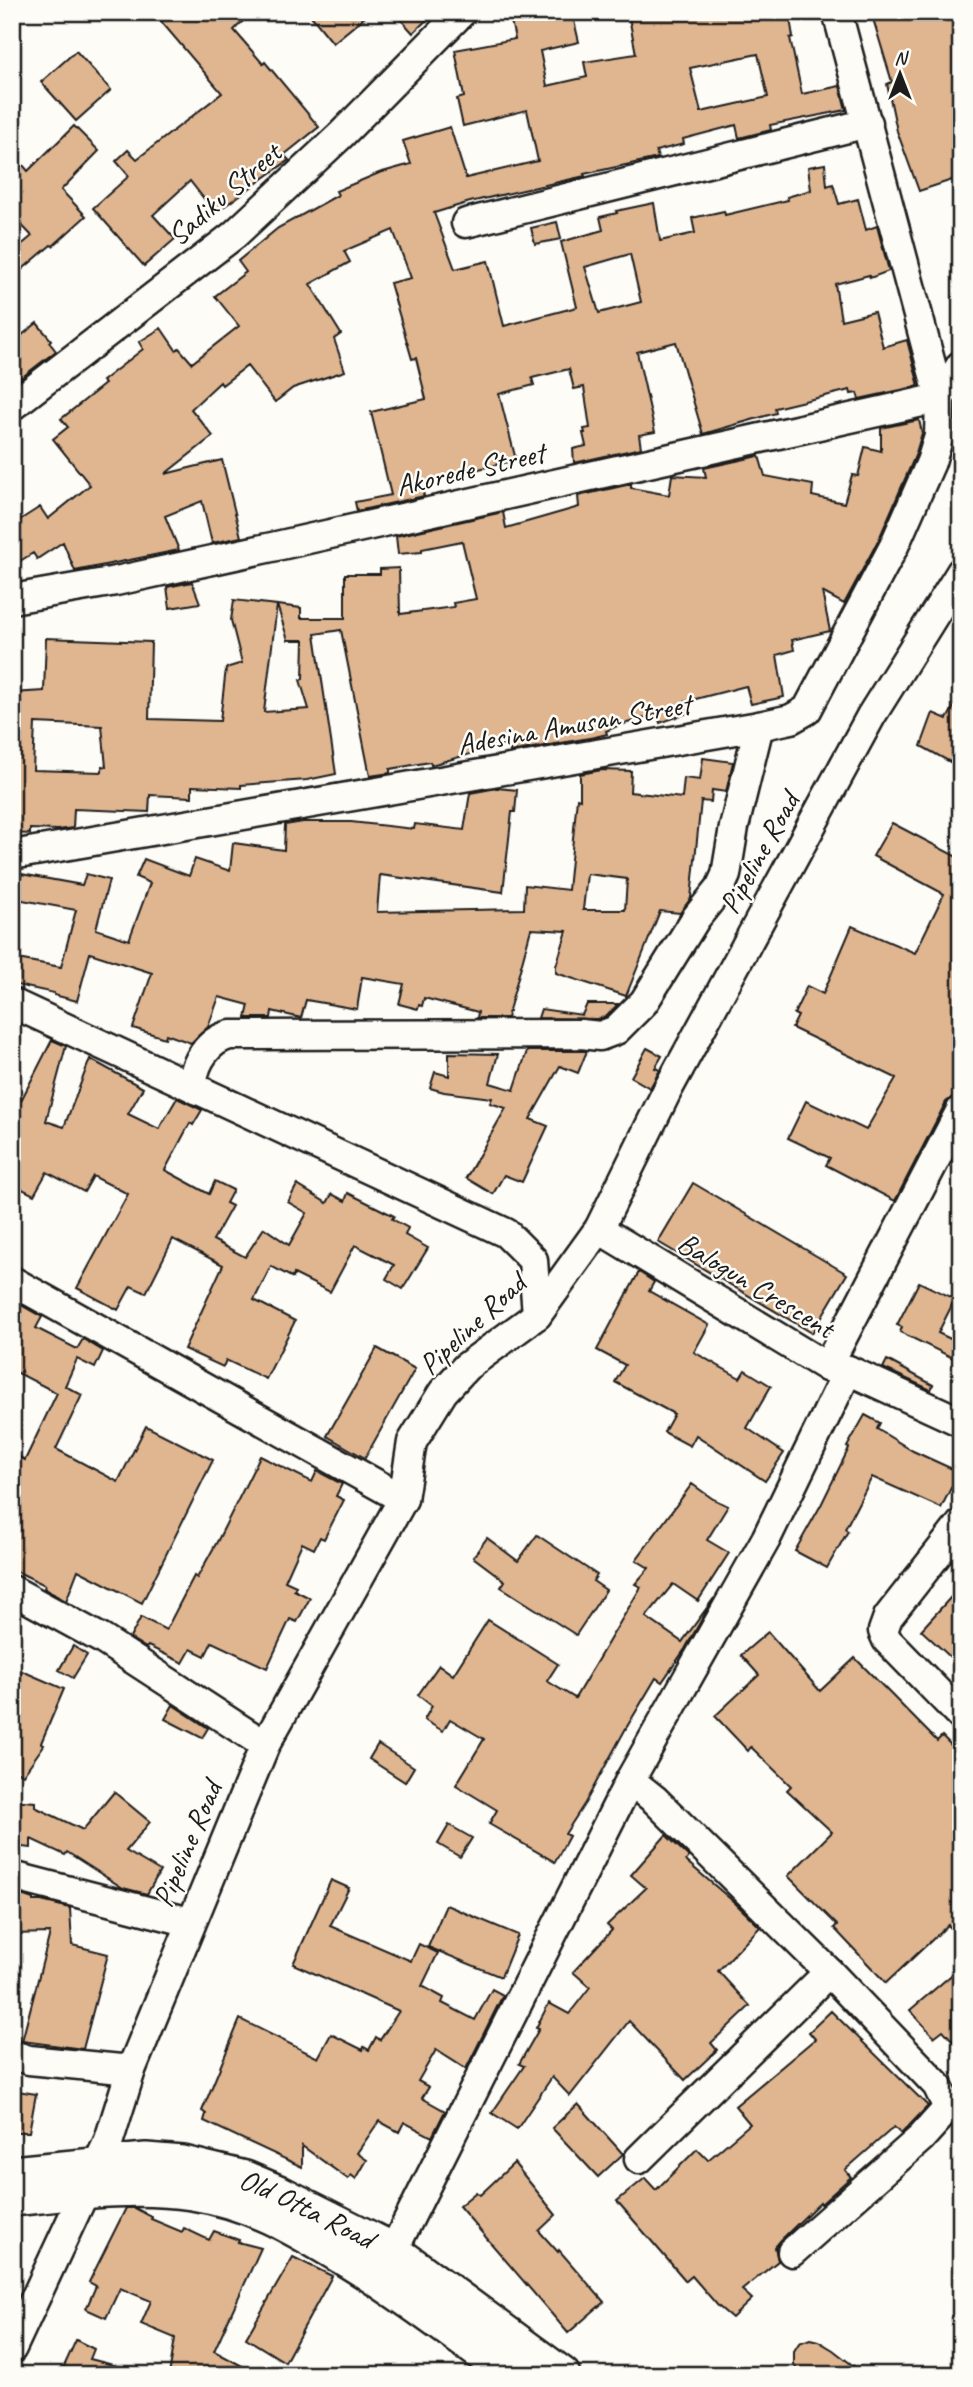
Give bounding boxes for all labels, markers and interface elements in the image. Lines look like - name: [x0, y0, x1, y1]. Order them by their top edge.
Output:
- north arrow: [864, 38, 934, 108]
- text: N: [894, 46, 909, 70]
- street label: Sadiku Street: [159, 132, 291, 254]
- street label: Akorede Street: [392, 433, 552, 505]
- street label: Adesina Amusan Street: [454, 684, 698, 763]
- street label: Pipeline Road: [710, 782, 810, 920]
- street label: Balogun Crescent: [671, 1223, 844, 1348]
- street label: Pipeline Road: [411, 1262, 537, 1383]
- street label: Pipeline Road: [144, 1772, 232, 1912]
- street label: Old Otta Road: [234, 2160, 384, 2259]

